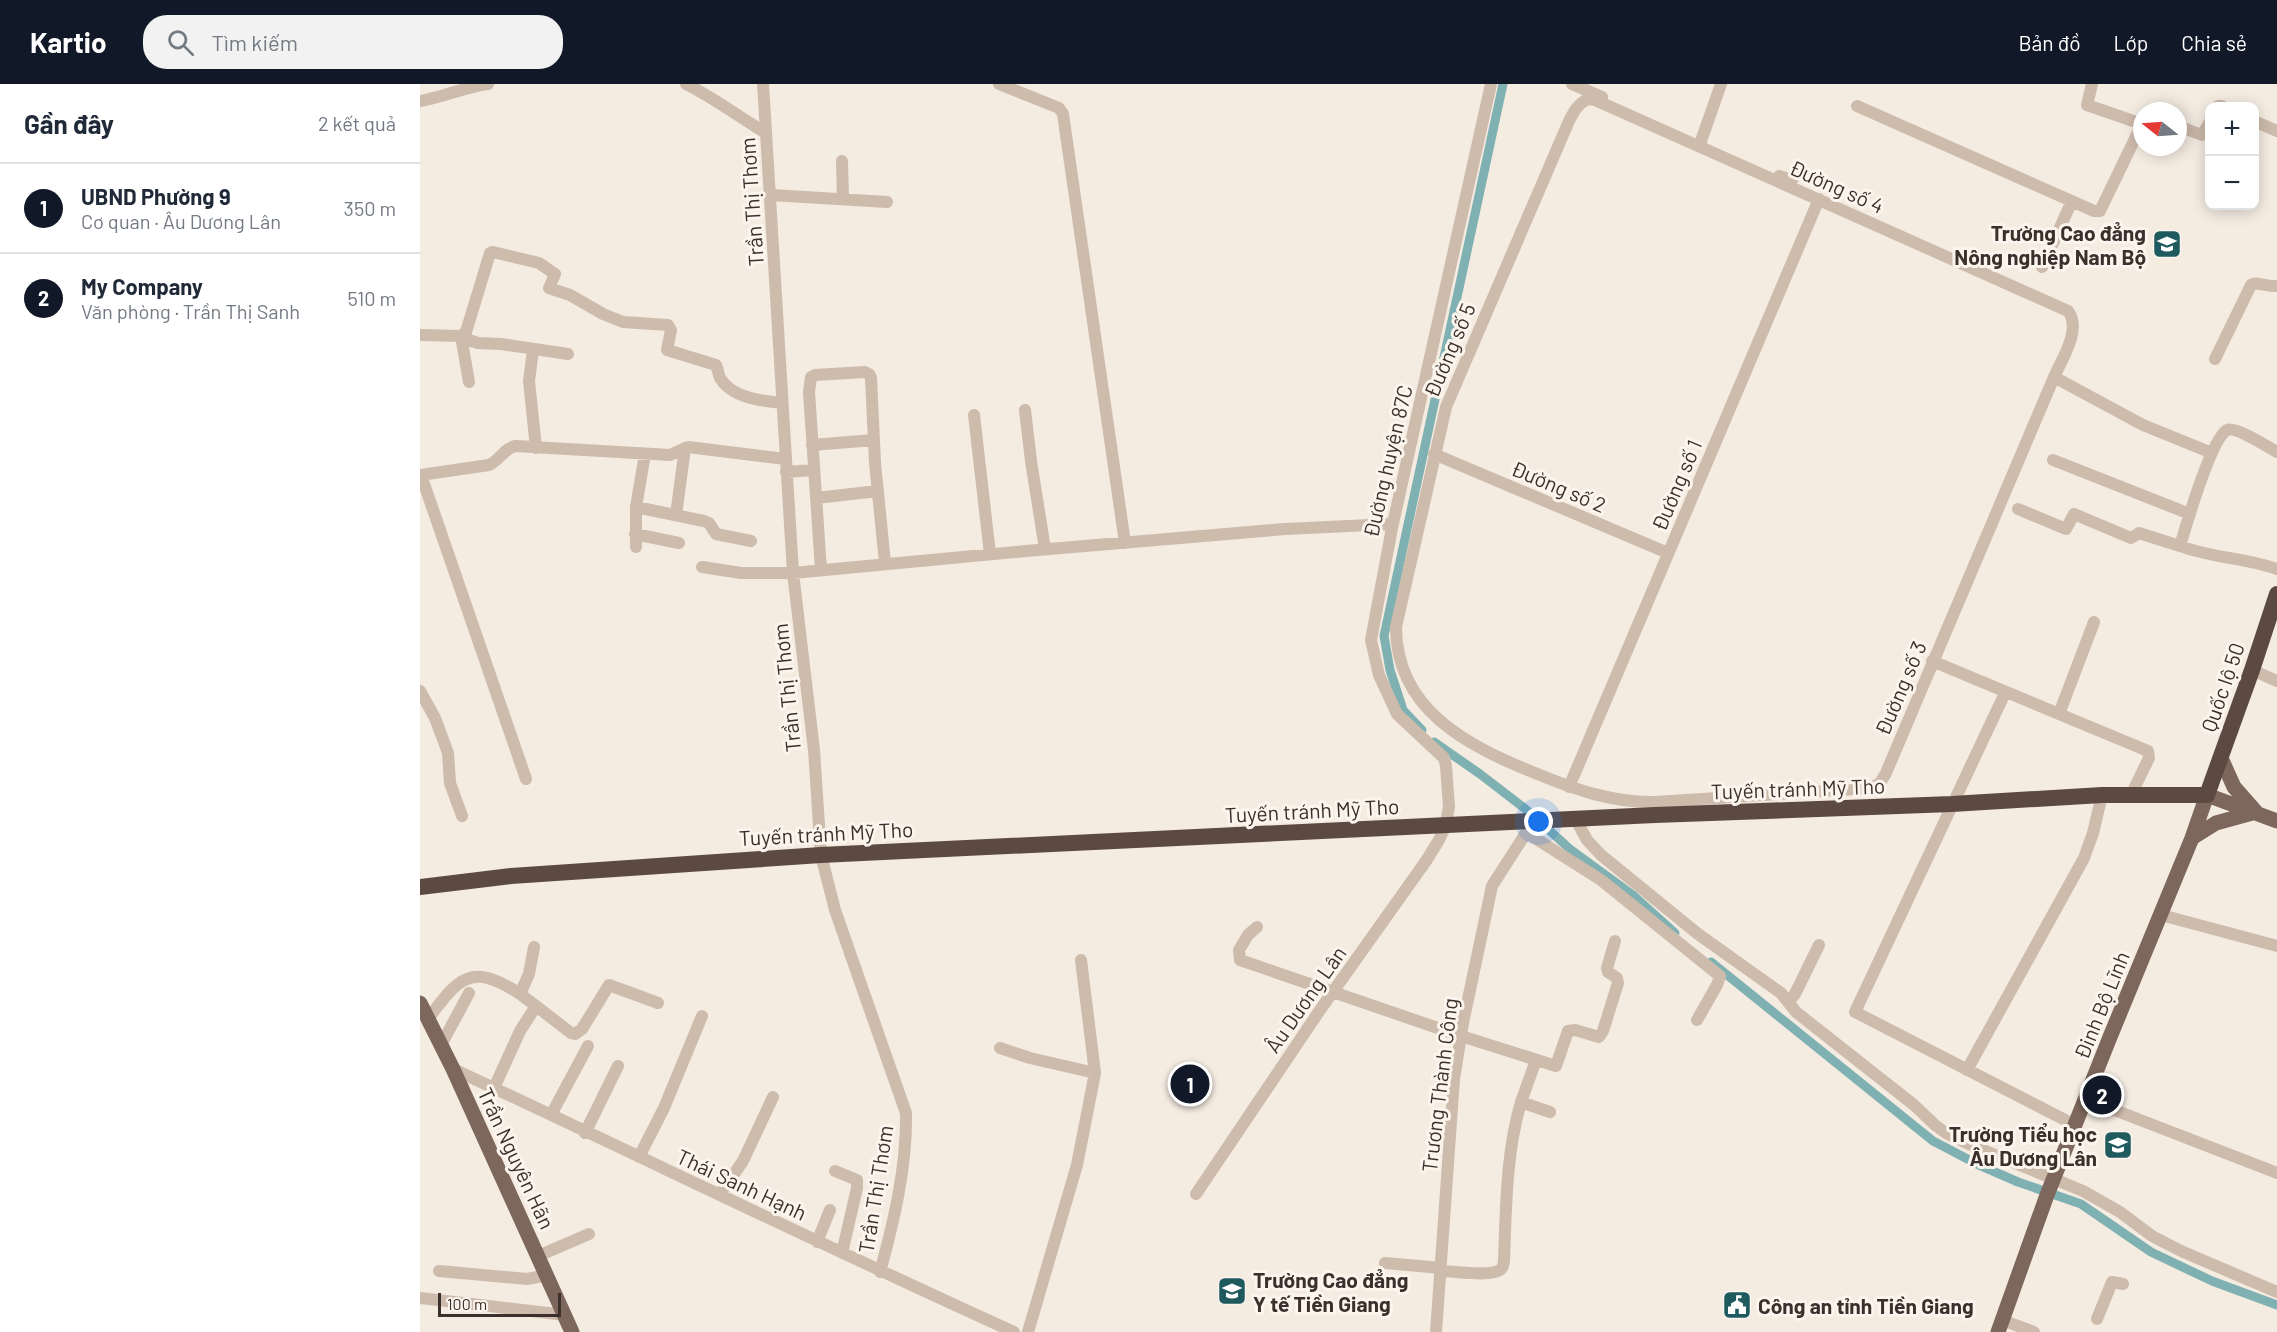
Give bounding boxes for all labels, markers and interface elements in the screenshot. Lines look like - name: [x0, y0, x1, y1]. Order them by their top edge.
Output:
- search box: [143, 15, 563, 69]
- text: Kartio: [30, 25, 107, 59]
- icon: search: [164, 26, 197, 59]
- text: Tìm kiếm: [212, 29, 298, 55]
- text: Bản đồ: [2019, 30, 2081, 55]
- text: Lớp: [2114, 30, 2148, 55]
- text: Chia sẻ: [2181, 30, 2247, 55]
- north arrow: [2133, 102, 2187, 156]
- map controls: [2205, 102, 2259, 210]
- button: +: [2205, 102, 2259, 156]
- text: Gần đây: [24, 108, 114, 139]
- text: 2 kết quả: [318, 111, 396, 135]
- street label: Trần Thị Thơm: [734, 137, 768, 267]
- street label: Đường số 4: [1786, 154, 1888, 218]
- button: −: [2205, 156, 2259, 210]
- text: UBND Phường 9: [81, 183, 231, 209]
- text: 1: [40, 196, 47, 220]
- text: 350 m: [344, 196, 396, 220]
- text: Cơ quan · Âu Dương Lân: [81, 209, 281, 233]
- place label: Trường Cao đẳng Nông nghiệp Nam Bộ: [1954, 220, 2146, 270]
- school or university icon: Trường Cao đẳng Nông nghiệp Nam Bộ: [2151, 228, 2183, 260]
- text: My Company: [81, 273, 203, 299]
- text: 2: [38, 286, 49, 310]
- text: 510 m: [347, 286, 396, 310]
- text: Văn phòng · Trần Thị Sanh: [81, 299, 300, 323]
- street label: Đường số 5: [1418, 299, 1480, 401]
- street label: Đường huyện 87C: [1357, 382, 1417, 540]
- street label: Đường số 1: [1646, 436, 1706, 534]
- street label: Đường số 2: [1508, 455, 1610, 517]
- street label: Trần Thị Thơm: [767, 622, 805, 754]
- street label: Đường số 3: [1869, 637, 1931, 739]
- street label: Quốc lộ 50: [2195, 639, 2249, 735]
- street label: Tuyến tránh Mỹ Tho: [1710, 772, 1886, 804]
- street label: Tuyến tránh Mỹ Tho: [1224, 793, 1400, 827]
- your location: [1524, 807, 1553, 836]
- street label: Tuyến tránh Mỹ Tho: [738, 816, 914, 850]
- street label: Âu Dương Lân: [1259, 941, 1351, 1057]
- street label: Đinh Bộ Lĩnh: [2068, 947, 2134, 1063]
- street label: Trương Thành Công: [1416, 997, 1462, 1173]
- pin: 1: [1170, 1062, 1210, 1106]
- pin: 2: [2082, 1072, 2122, 1118]
- street label: Trần Nguyên Hãn: [473, 1083, 561, 1233]
- place label: Trường Tiểu học Âu Dương Lân: [1949, 1121, 2097, 1170]
- street label: Trần Thị Thơm: [853, 1123, 897, 1255]
- school or university icon: Trường Tiểu học Âu Dương Lân: [2102, 1129, 2134, 1161]
- street label: Thái Sanh Hạnh: [673, 1143, 811, 1225]
- place label: Trường Cao đẳng Y tế Tiền Giang: [1253, 1267, 1408, 1316]
- school or university icon: Trường Cao đẳng Y tế Tiền Giang: [1216, 1275, 1248, 1307]
- public building icon: Công an tỉnh Tiền Giang: [1721, 1289, 1753, 1321]
- scale bar: [438, 1290, 561, 1318]
- place label: Công an tỉnh Tiền Giang: [1758, 1293, 1974, 1318]
- text: 100 m: [447, 1294, 487, 1313]

